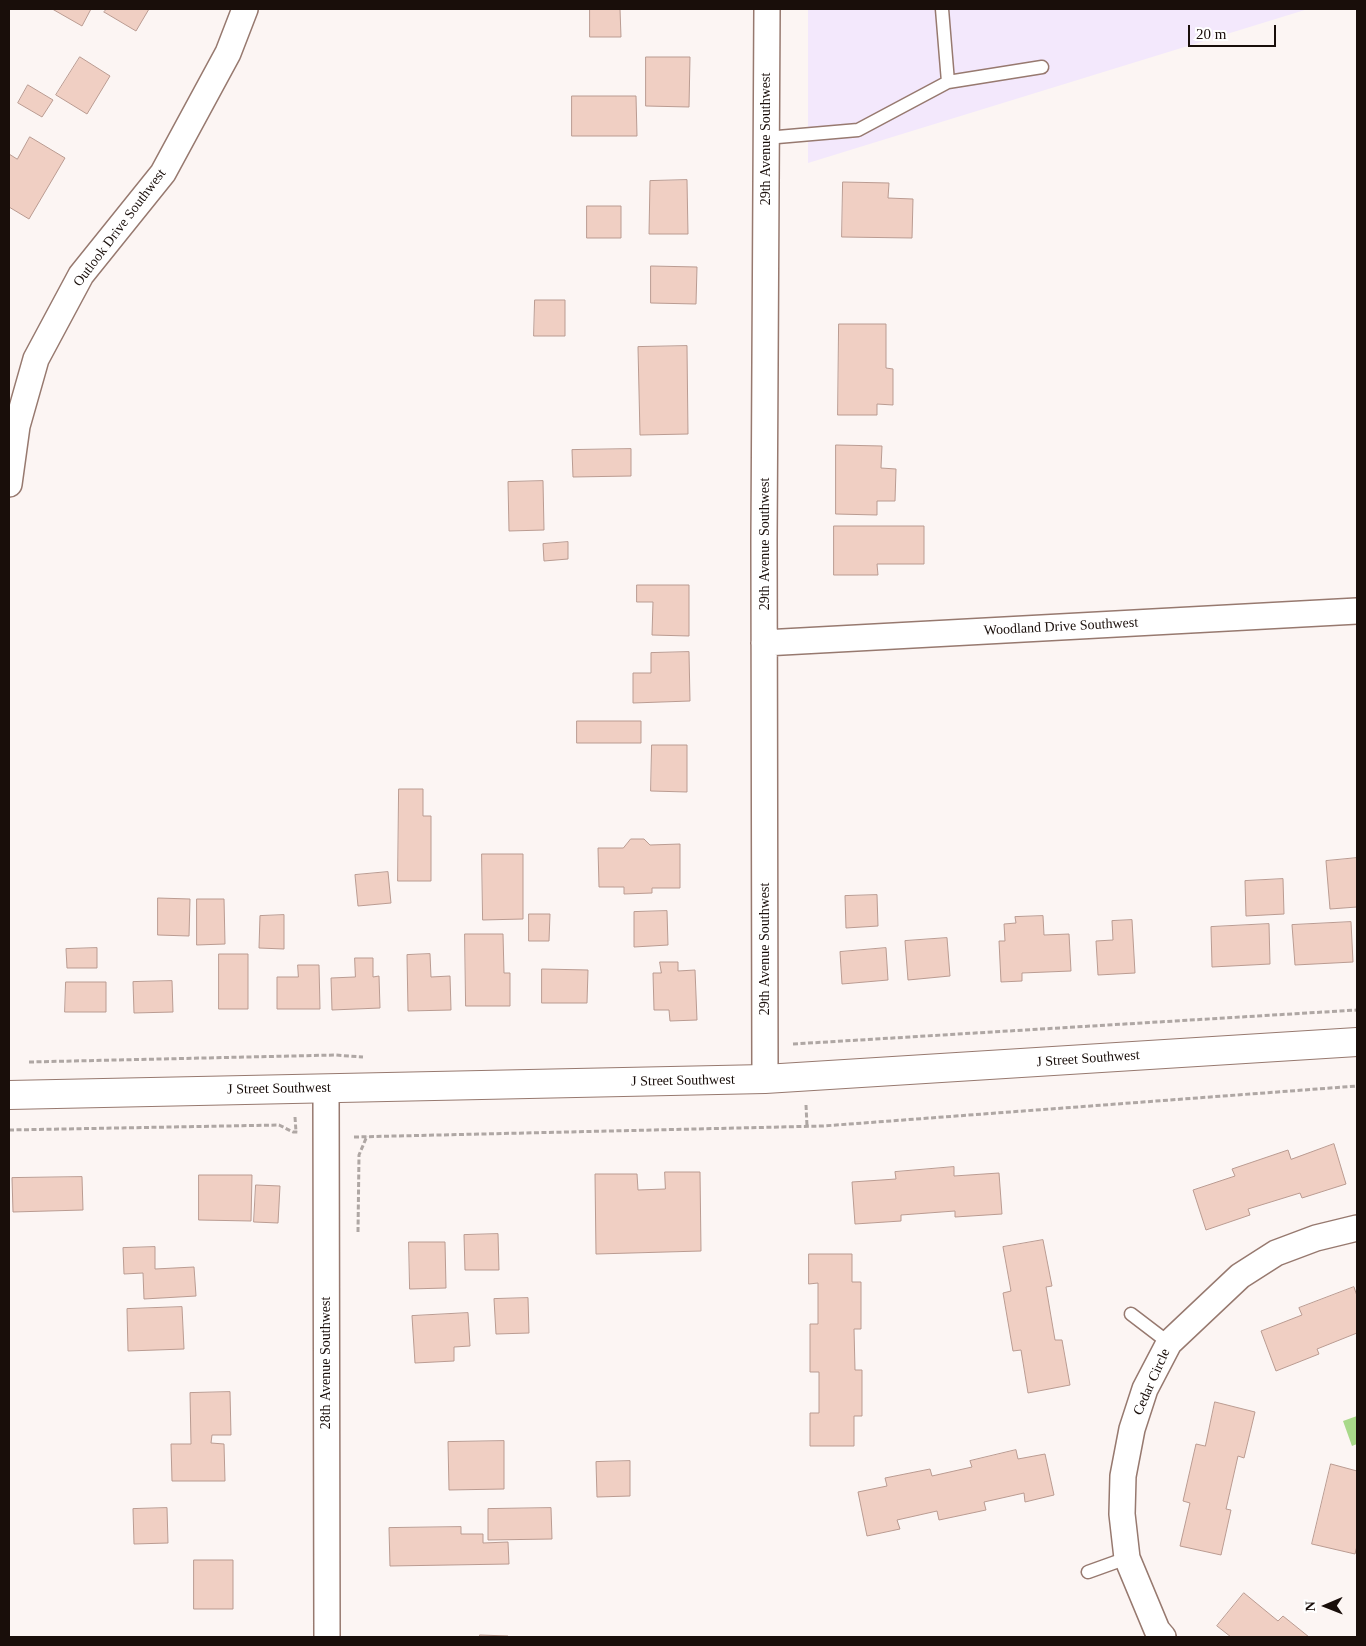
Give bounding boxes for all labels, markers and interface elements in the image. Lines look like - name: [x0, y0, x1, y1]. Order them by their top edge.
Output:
- scale bar: [1191, 15, 1278, 47]
- text: 20 m: [1196, 26, 1226, 42]
- street label: 29th Avenue Southwest: [758, 73, 774, 205]
- street label: Outlook Drive Southwest: [70, 166, 170, 290]
- street label: 29th Avenue Southwest: [757, 478, 773, 610]
- street label: Woodland Drive Southwest: [983, 615, 1139, 639]
- street label: 29th Avenue Southwest: [757, 883, 773, 1015]
- street label: J Street Southwest: [1036, 1047, 1140, 1071]
- street label: J Street Southwest: [631, 1072, 735, 1090]
- street label: J Street Southwest: [227, 1080, 331, 1098]
- street label: 28th Avenue Southwest: [318, 1297, 334, 1429]
- street label: Cedar Circle: [1130, 1346, 1174, 1418]
- north arrow: [1301, 1581, 1351, 1631]
- text: N: [1303, 1601, 1318, 1611]

